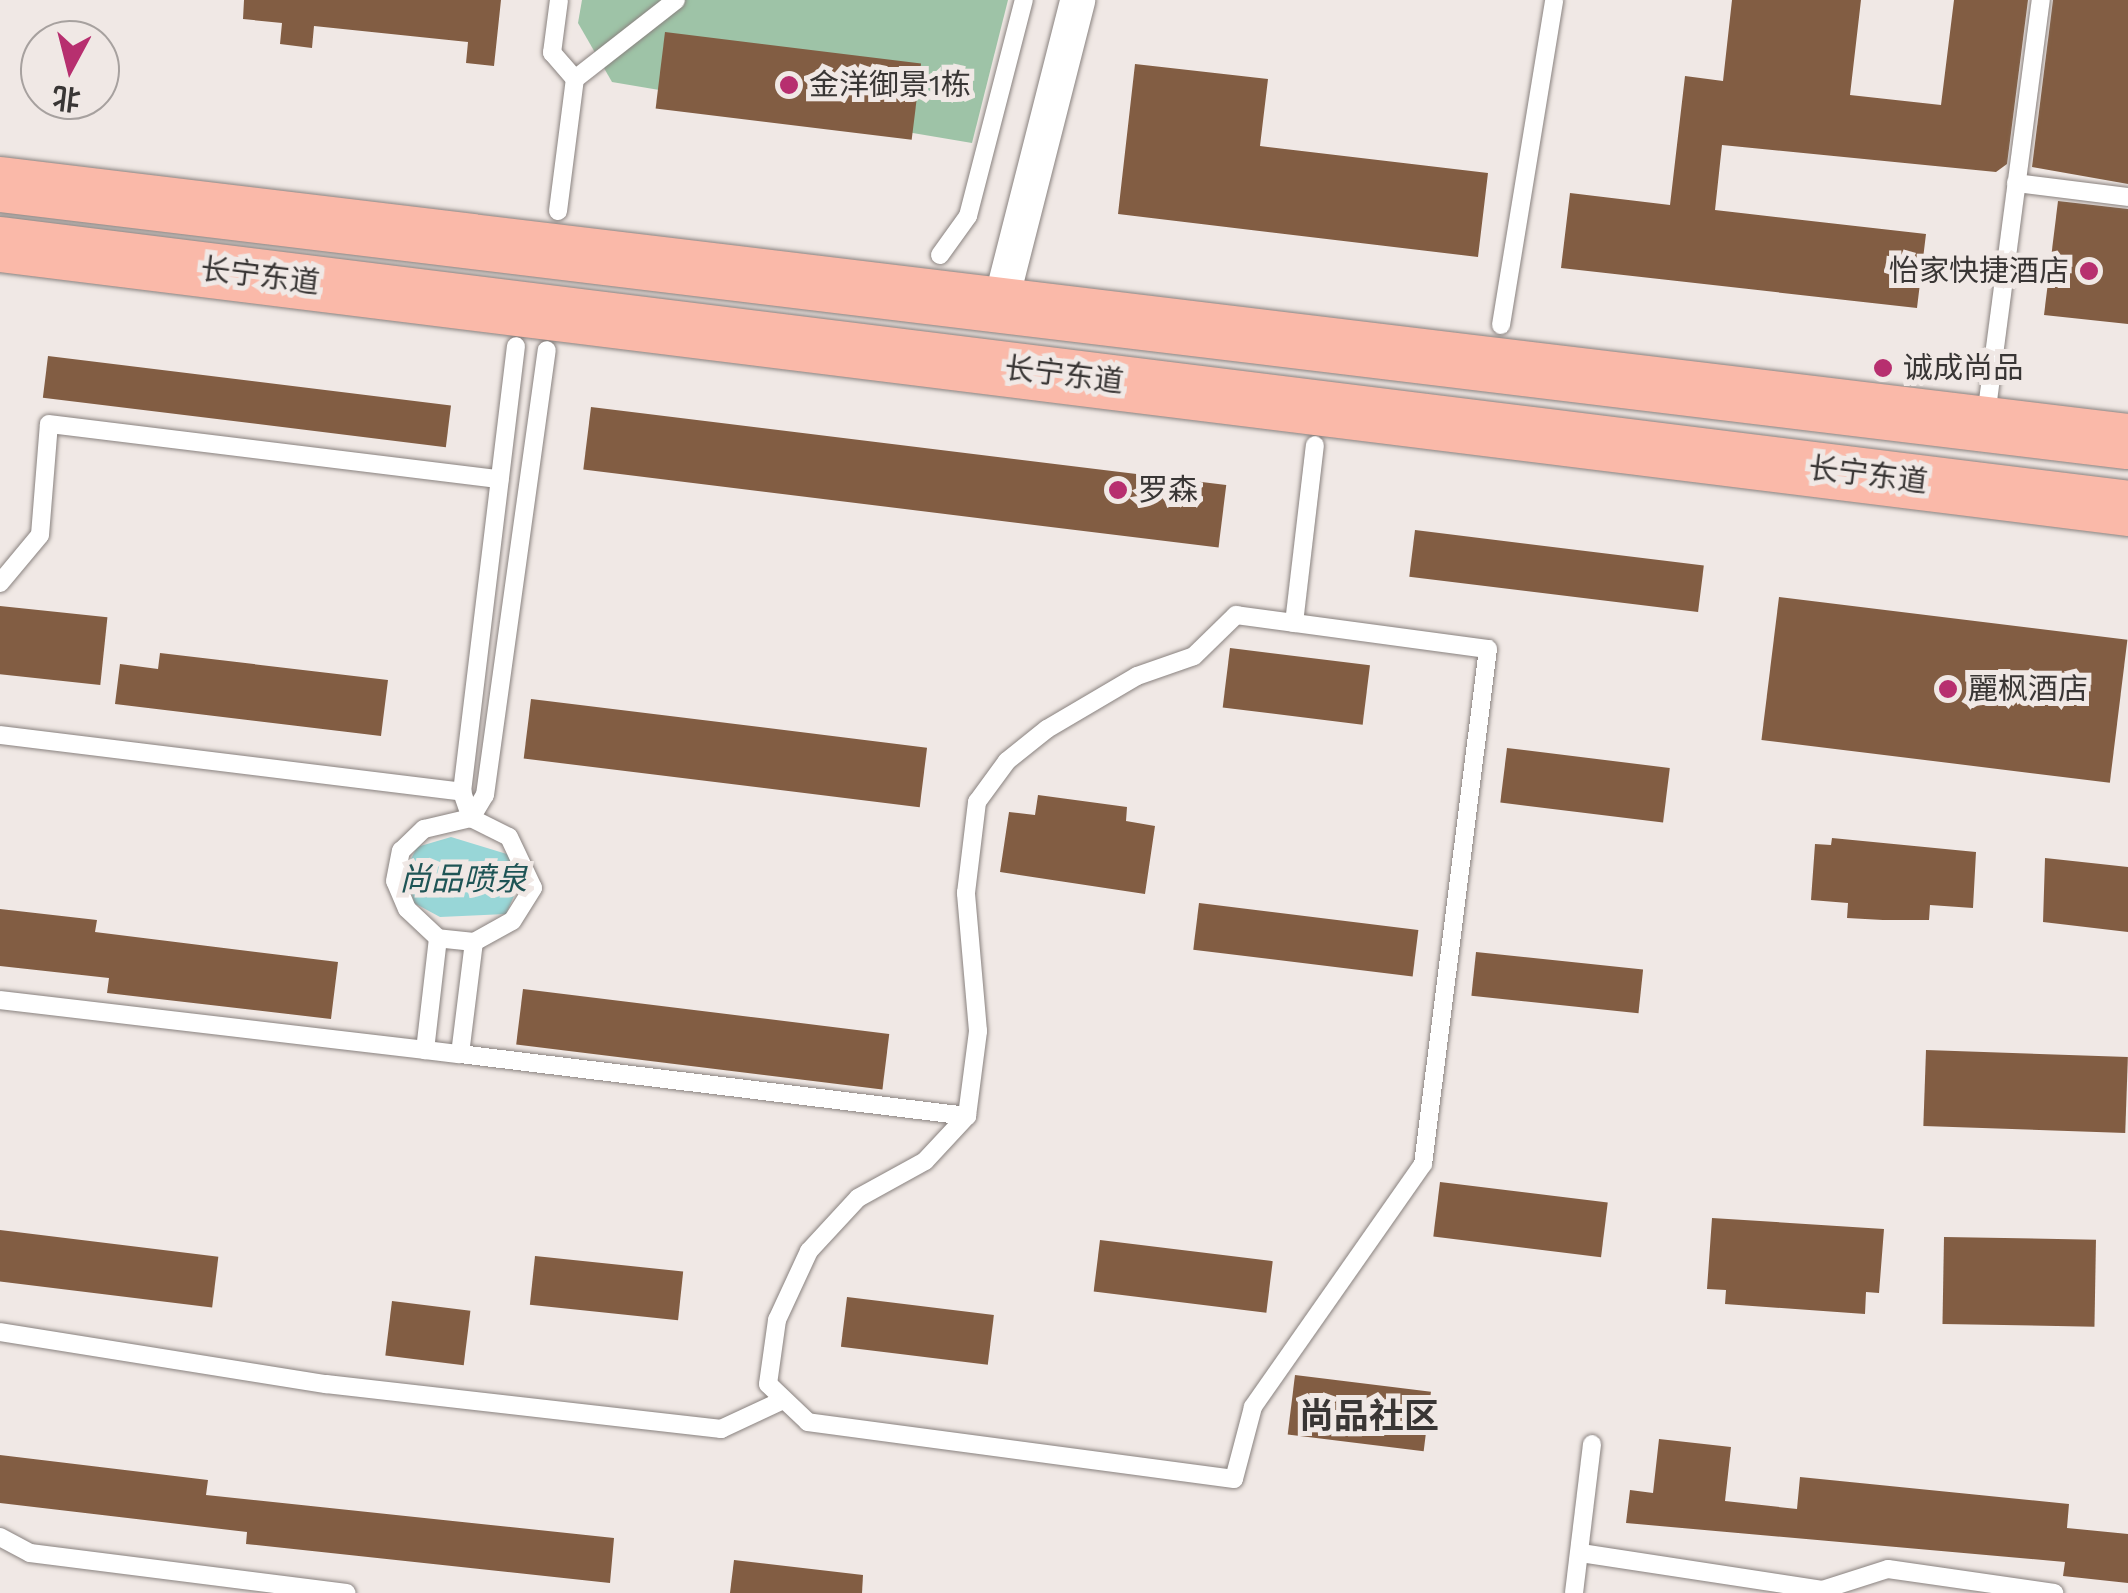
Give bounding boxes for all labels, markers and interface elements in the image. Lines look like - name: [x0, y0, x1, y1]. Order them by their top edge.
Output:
- north arrow: [20, 20, 120, 120]
- place label: 金洋御景1栋: [809, 67, 971, 103]
- marker: 金洋御景1栋: [778, 74, 800, 96]
- text: 北: [51, 80, 82, 116]
- street label: 长宁东道: [198, 251, 322, 301]
- place label: 怡家快捷酒店: [1889, 253, 2069, 289]
- marker: 怡家快捷酒店: [2078, 260, 2100, 282]
- street label: 长宁东道: [1002, 350, 1126, 400]
- place label: 诚成尚品: [1903, 350, 2023, 386]
- marker: 诚成尚品: [1872, 357, 1894, 379]
- street label: 长宁东道: [1806, 450, 1930, 500]
- place label: 罗森: [1138, 472, 1198, 508]
- marker: 罗森: [1107, 479, 1129, 501]
- place label: 麗枫酒店: [1968, 671, 2088, 707]
- marker: 麗枫酒店: [1937, 678, 1959, 700]
- water label: 尚品喷泉: [399, 860, 527, 898]
- district label: 尚品社区: [1299, 1395, 1439, 1437]

